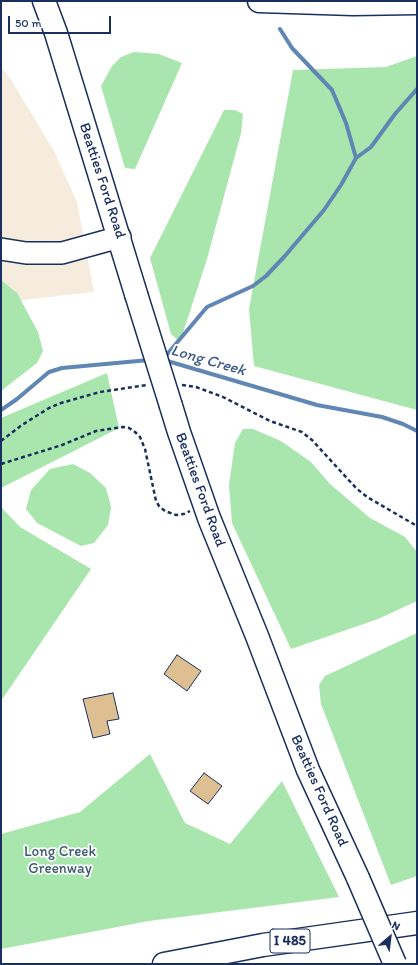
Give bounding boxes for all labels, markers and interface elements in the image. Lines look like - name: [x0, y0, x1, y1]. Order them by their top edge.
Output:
- scale bar: [10, 8, 113, 34]
- text: 50 m: [15, 16, 41, 30]
- street label: Beatties Ford Road: [75, 121, 129, 241]
- water label: Long Creek: [168, 341, 248, 381]
- street label: Beatties Ford Road: [171, 430, 229, 550]
- street label: Beatties Ford Road: [286, 732, 352, 850]
- park label: Long Creek Greenway: [24, 843, 96, 878]
- north arrow: [370, 917, 410, 957]
- text: N: [390, 918, 402, 933]
- road number: I 485: [270, 929, 310, 953]

